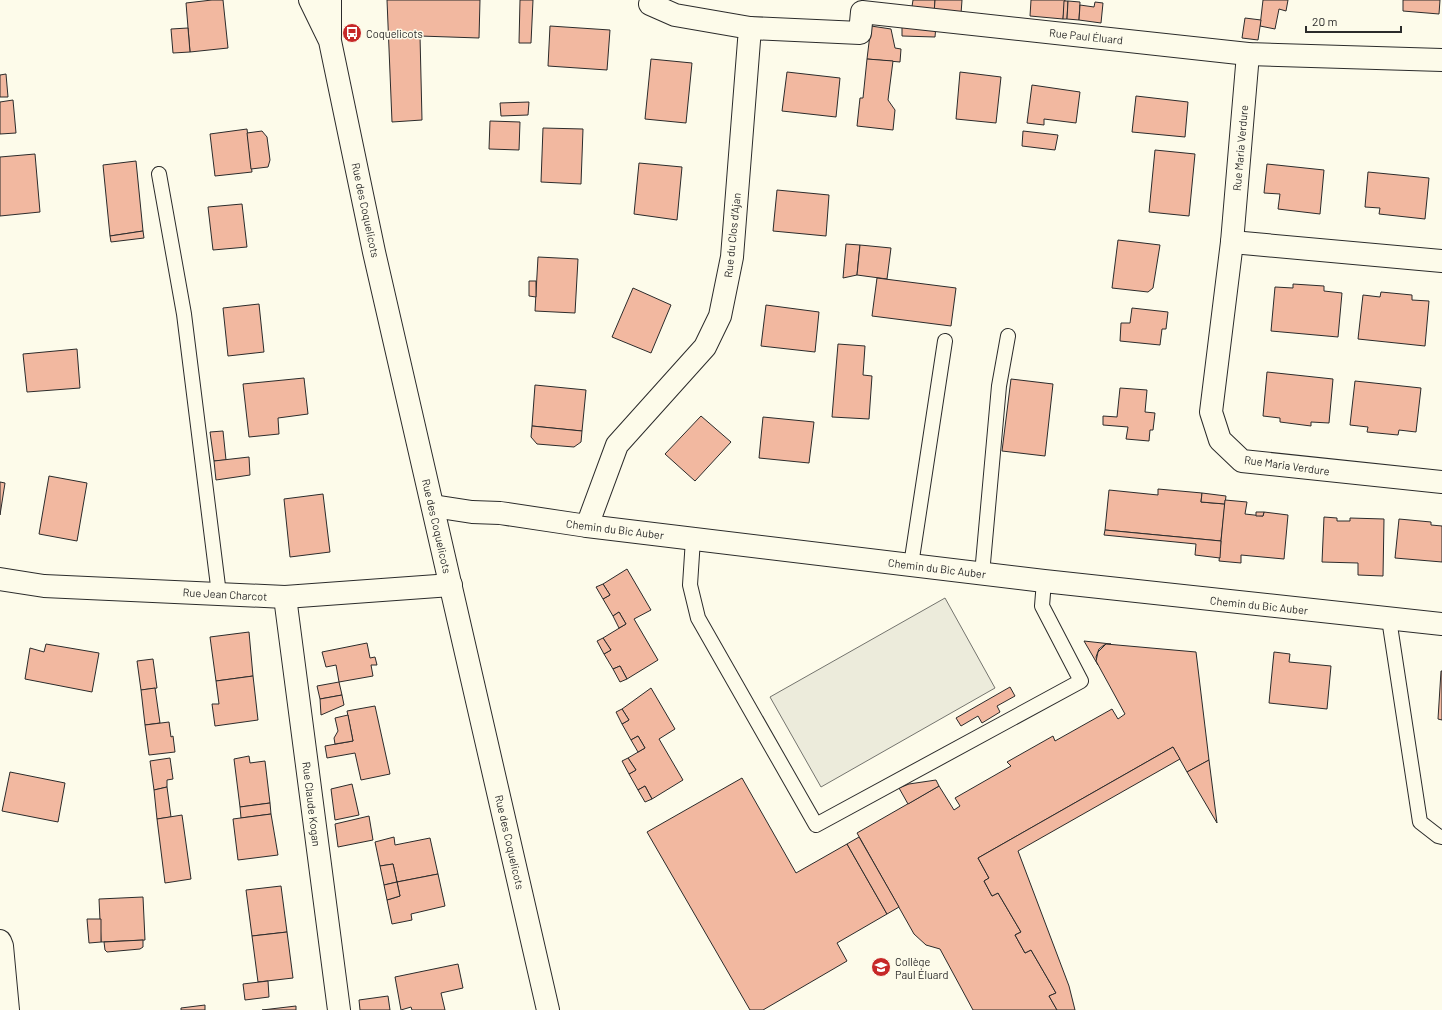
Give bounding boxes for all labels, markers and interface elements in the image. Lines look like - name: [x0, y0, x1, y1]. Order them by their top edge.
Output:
- scale bar: [1306, 8, 1401, 34]
- text: 20 m: [1312, 14, 1338, 28]
- bus stop icon: Coquelicots: [341, 22, 363, 44]
- street label: Rue Paul Éluard: [1048, 26, 1124, 46]
- place label: Coquelicots: [366, 27, 423, 40]
- street label: Rue Maria Verdure: [1230, 104, 1250, 192]
- street label: Rue des Coquelicots: [350, 161, 382, 259]
- street label: Rue du Clos d’Ajan: [721, 192, 743, 278]
- street label: Rue Maria Verdure: [1243, 453, 1331, 477]
- street label: Rue des Coquelicots: [420, 477, 454, 575]
- street label: Chemin du Bic Auber: [565, 517, 665, 541]
- street label: Chemin du Bic Auber: [887, 556, 987, 580]
- street label: Rue Jean Charcot: [183, 585, 267, 603]
- street label: Chemin du Bic Auber: [1209, 593, 1309, 617]
- street label: Rue Claude Kogan: [300, 761, 324, 847]
- street label: Rue des Coquelicots: [493, 793, 527, 891]
- place label: Collège Paul Éluard: [895, 955, 948, 981]
- school or university icon: Collège Paul Éluard: [870, 956, 892, 978]

